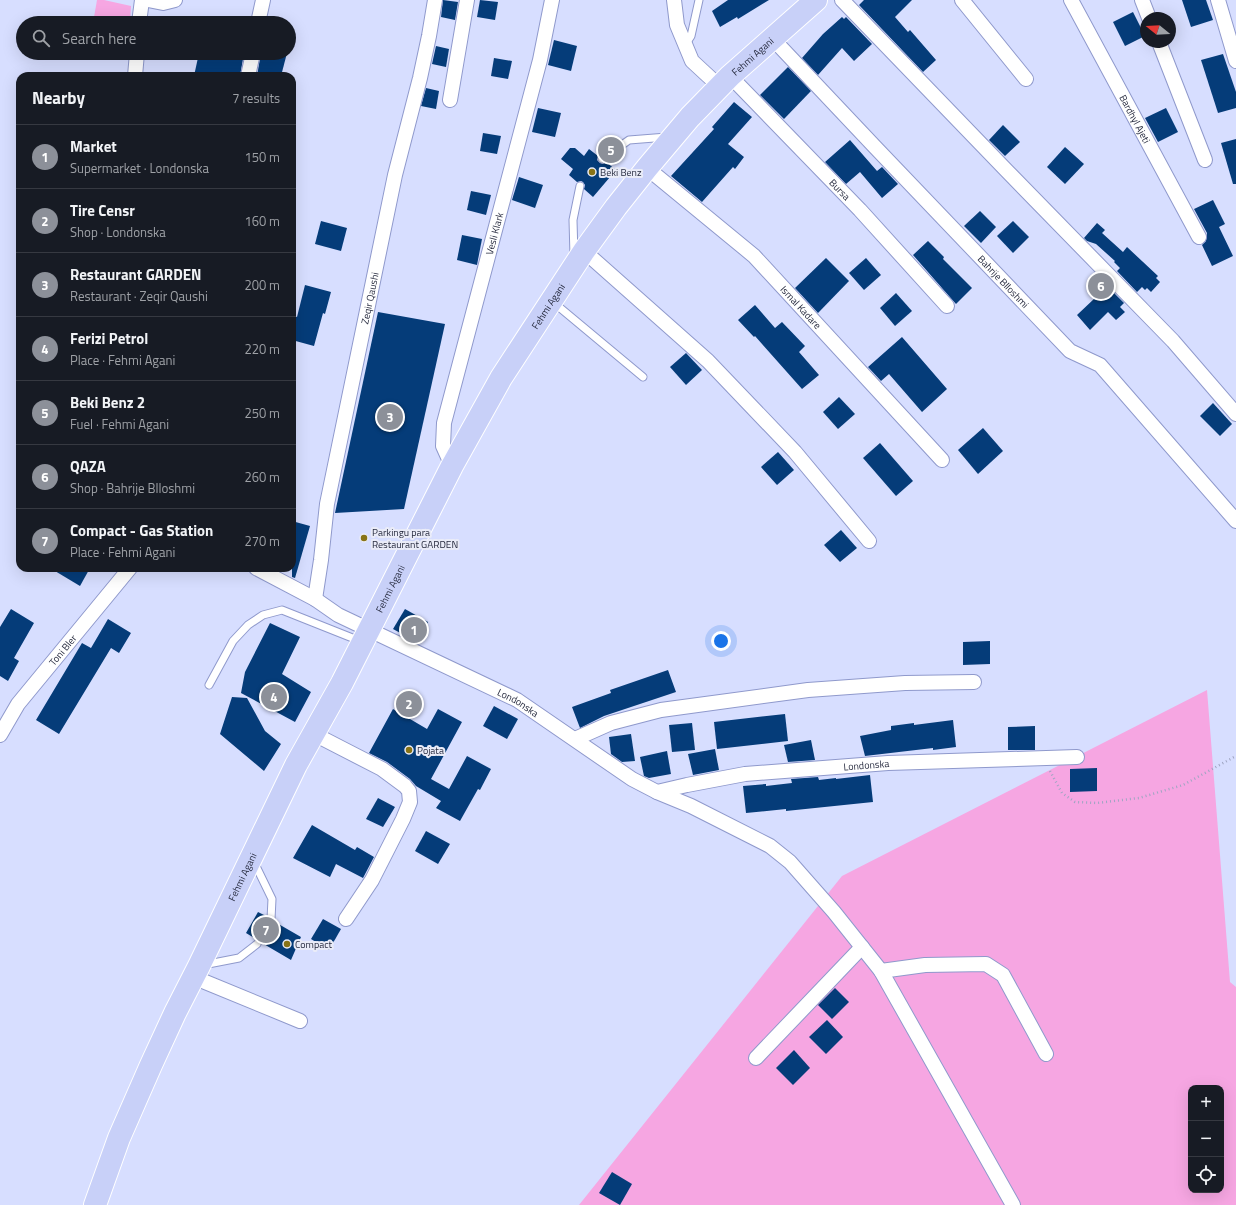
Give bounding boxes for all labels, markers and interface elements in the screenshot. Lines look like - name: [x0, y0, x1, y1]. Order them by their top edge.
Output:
- north arrow: [1140, 12, 1176, 48]
- search box: [16, 16, 296, 60]
- icon: search: [30, 27, 52, 49]
- text: Search here: [62, 27, 136, 50]
- street label: Fehmi Agani: [728, 34, 777, 79]
- text: Nearby: [32, 85, 85, 111]
- text: 7 results: [232, 88, 280, 108]
- street label: Bardhyl Ajeti: [1115, 92, 1154, 146]
- text: Market: [70, 135, 117, 158]
- pin: 5: [598, 135, 624, 165]
- text: 1: [41, 147, 49, 167]
- text: 150 m: [244, 147, 280, 167]
- text: Supermarket · Londonska: [70, 158, 209, 178]
- place label: Beki Benz: [600, 165, 642, 180]
- marker: Beki Benz: [587, 167, 597, 177]
- street label: Bursa: [826, 176, 854, 204]
- text: Tire Censr: [70, 199, 135, 222]
- text: 2: [41, 211, 49, 231]
- text: 160 m: [244, 211, 280, 231]
- street label: Vesli Klark: [482, 211, 507, 256]
- text: Shop · Londonska: [70, 222, 166, 242]
- street label: Bahrije Blloshmi: [974, 252, 1032, 312]
- text: Restaurant GARDEN: [70, 263, 201, 286]
- street label: Zeqir Qaushi: [357, 271, 383, 326]
- pin: 6: [1088, 271, 1114, 301]
- text: 3: [41, 275, 49, 295]
- text: 200 m: [244, 275, 280, 295]
- street label: Fehmi Agani: [528, 281, 569, 332]
- street label: Ismal Kadare: [777, 282, 825, 333]
- text: Restaurant · Zeqir Qaushi: [70, 286, 208, 306]
- text: Ferizi Petrol: [70, 327, 148, 350]
- text: 4: [41, 339, 49, 359]
- text: 220 m: [244, 339, 280, 359]
- text: Place · Fehmi Agani: [70, 350, 175, 370]
- text: Beki Benz 2: [70, 391, 145, 414]
- pin: 3: [377, 402, 403, 432]
- text: 5: [41, 403, 49, 423]
- text: 250 m: [244, 403, 280, 423]
- text: Fuel · Fehmi Agani: [70, 414, 169, 434]
- text: QAZA: [70, 455, 106, 478]
- text: 6: [41, 467, 49, 487]
- text: 260 m: [244, 467, 280, 487]
- text: Shop · Bahrije Blloshmi: [70, 478, 195, 498]
- text: Compact - Gas Station: [70, 519, 213, 542]
- place label: Parkingu para Restaurant GARDEN: [372, 525, 458, 552]
- text: 7: [41, 531, 49, 551]
- text: 270 m: [244, 531, 280, 551]
- marker: Parkingu para Restaurant GARDEN: [359, 533, 369, 543]
- text: Place · Fehmi Agani: [70, 542, 175, 562]
- street label: Fehmi Agani: [372, 562, 409, 615]
- pin: 1: [401, 615, 427, 645]
- street label: Toni Bler: [46, 631, 81, 669]
- your location: [711, 631, 731, 651]
- pin: 4: [261, 682, 287, 712]
- street label: Londonska: [495, 685, 542, 721]
- pin: 2: [396, 689, 422, 719]
- place label: Pojata: [417, 743, 444, 758]
- marker: Pojata: [404, 745, 414, 755]
- street label: Londonska: [843, 756, 890, 774]
- street label: Fehmi Agani: [224, 850, 261, 904]
- pin: 7: [253, 915, 279, 945]
- place label: Compact: [295, 937, 333, 952]
- marker: Compact: [282, 939, 292, 949]
- map controls: [1188, 1085, 1224, 1193]
- button: +: [1188, 1085, 1224, 1121]
- button: −: [1188, 1121, 1224, 1157]
- button: locate: [1188, 1157, 1224, 1193]

